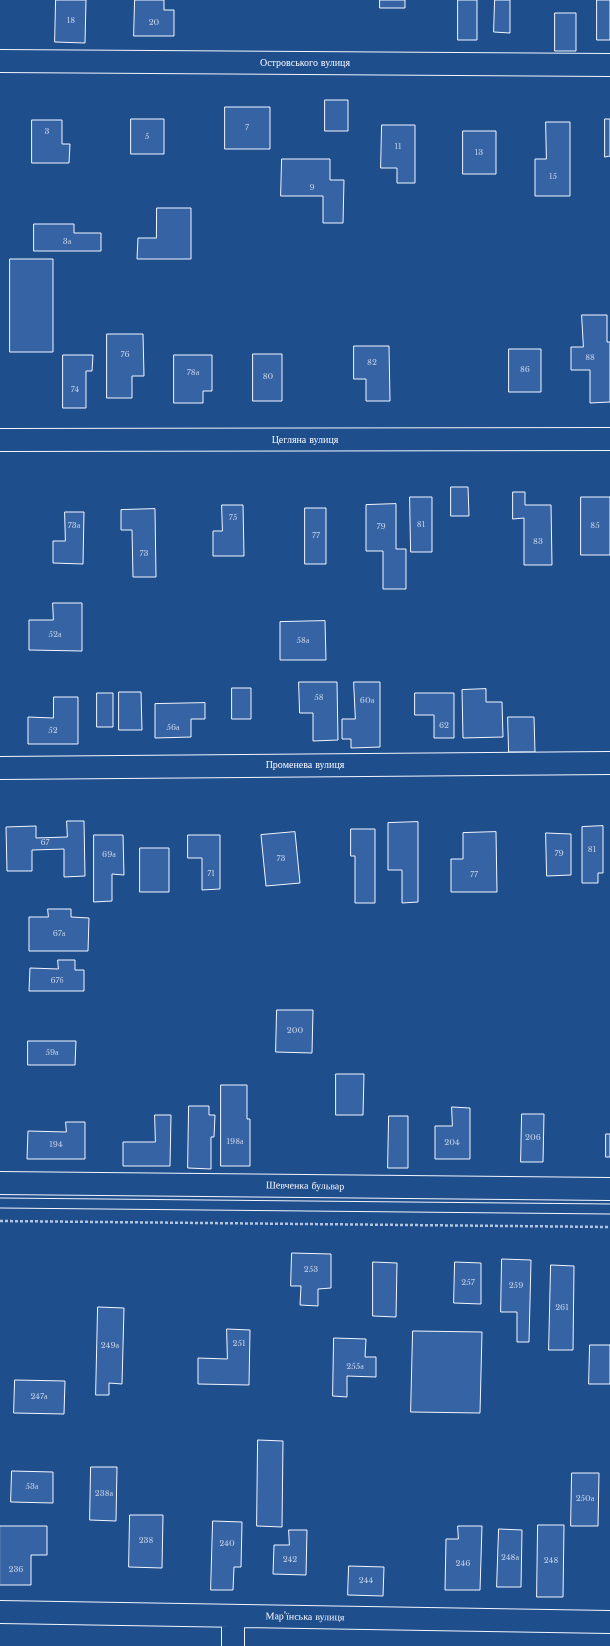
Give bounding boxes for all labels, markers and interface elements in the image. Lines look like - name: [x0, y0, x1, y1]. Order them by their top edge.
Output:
- house number: 18: [67, 16, 75, 26]
- house number: 20: [149, 18, 159, 28]
- street label: Островського вулиця: [260, 57, 350, 69]
- house number: 7: [245, 123, 249, 133]
- house number: 3: [45, 127, 49, 137]
- house number: 5: [145, 132, 149, 142]
- house number: 11: [394, 142, 402, 152]
- house number: 13: [475, 148, 483, 158]
- house number: 15: [549, 172, 557, 182]
- house number: 9: [309, 183, 315, 193]
- house number: 3а: [63, 237, 71, 247]
- house number: 76: [120, 350, 130, 360]
- house number: 88: [585, 353, 595, 363]
- house number: 82: [367, 358, 377, 368]
- house number: 86: [520, 365, 530, 375]
- house number: 78а: [187, 368, 199, 378]
- house number: 80: [263, 372, 273, 382]
- house number: 74: [71, 385, 79, 395]
- street label: Цегляна вулиця: [272, 434, 338, 446]
- house number: 75: [229, 513, 237, 523]
- house number: 81: [417, 520, 425, 530]
- house number: 73а: [68, 521, 80, 531]
- house number: 85: [590, 521, 600, 531]
- house number: 79: [376, 522, 386, 532]
- house number: 77: [312, 531, 320, 541]
- house number: 83: [533, 537, 543, 547]
- house number: 73: [140, 549, 148, 559]
- house number: 52а: [48, 630, 62, 640]
- house number: 58а: [297, 636, 309, 646]
- house number: 58: [314, 693, 324, 703]
- house number: 60а: [360, 696, 374, 706]
- house number: 62: [439, 721, 449, 731]
- house number: 56а: [166, 723, 180, 733]
- house number: 52: [48, 726, 58, 736]
- street label: Променева вулиця: [266, 759, 344, 771]
- house number: 67: [40, 838, 50, 848]
- house number: 81: [588, 845, 596, 855]
- house number: 79: [554, 849, 564, 859]
- house number: 69а: [102, 850, 116, 860]
- house number: 73: [277, 854, 285, 864]
- house number: 71: [207, 869, 215, 879]
- house number: 77: [470, 870, 478, 880]
- house number: 67а: [53, 929, 65, 939]
- house number: 67б: [50, 976, 64, 986]
- house number: 200: [287, 1026, 303, 1036]
- house number: 59а: [45, 1048, 59, 1058]
- house number: 206: [525, 1133, 541, 1143]
- house number: 198а: [226, 1137, 244, 1147]
- house number: 204: [444, 1138, 460, 1148]
- house number: 194: [49, 1140, 63, 1150]
- street label: Шевченка бульвар: [266, 1179, 344, 1193]
- house number: 253: [304, 1265, 318, 1275]
- house number: 257: [461, 1278, 475, 1288]
- house number: 259: [509, 1281, 523, 1291]
- house number: 261: [555, 1303, 569, 1313]
- house number: 251: [232, 1339, 246, 1349]
- house number: 249а: [101, 1341, 119, 1351]
- house number: 255а: [346, 1362, 364, 1372]
- house number: 247а: [30, 1392, 48, 1402]
- house number: 53а: [25, 1482, 39, 1492]
- house number: 238а: [95, 1489, 113, 1499]
- house number: 250а: [576, 1494, 594, 1504]
- house number: 238: [139, 1536, 153, 1546]
- house number: 240: [219, 1539, 235, 1549]
- house number: 248а: [501, 1553, 519, 1563]
- house number: 242: [283, 1555, 297, 1565]
- house number: 248: [544, 1556, 558, 1566]
- house number: 246: [456, 1559, 470, 1569]
- house number: 236: [9, 1565, 23, 1575]
- house number: 244: [359, 1576, 373, 1586]
- street label: Мар'їнська вулиця: [265, 1610, 345, 1624]

